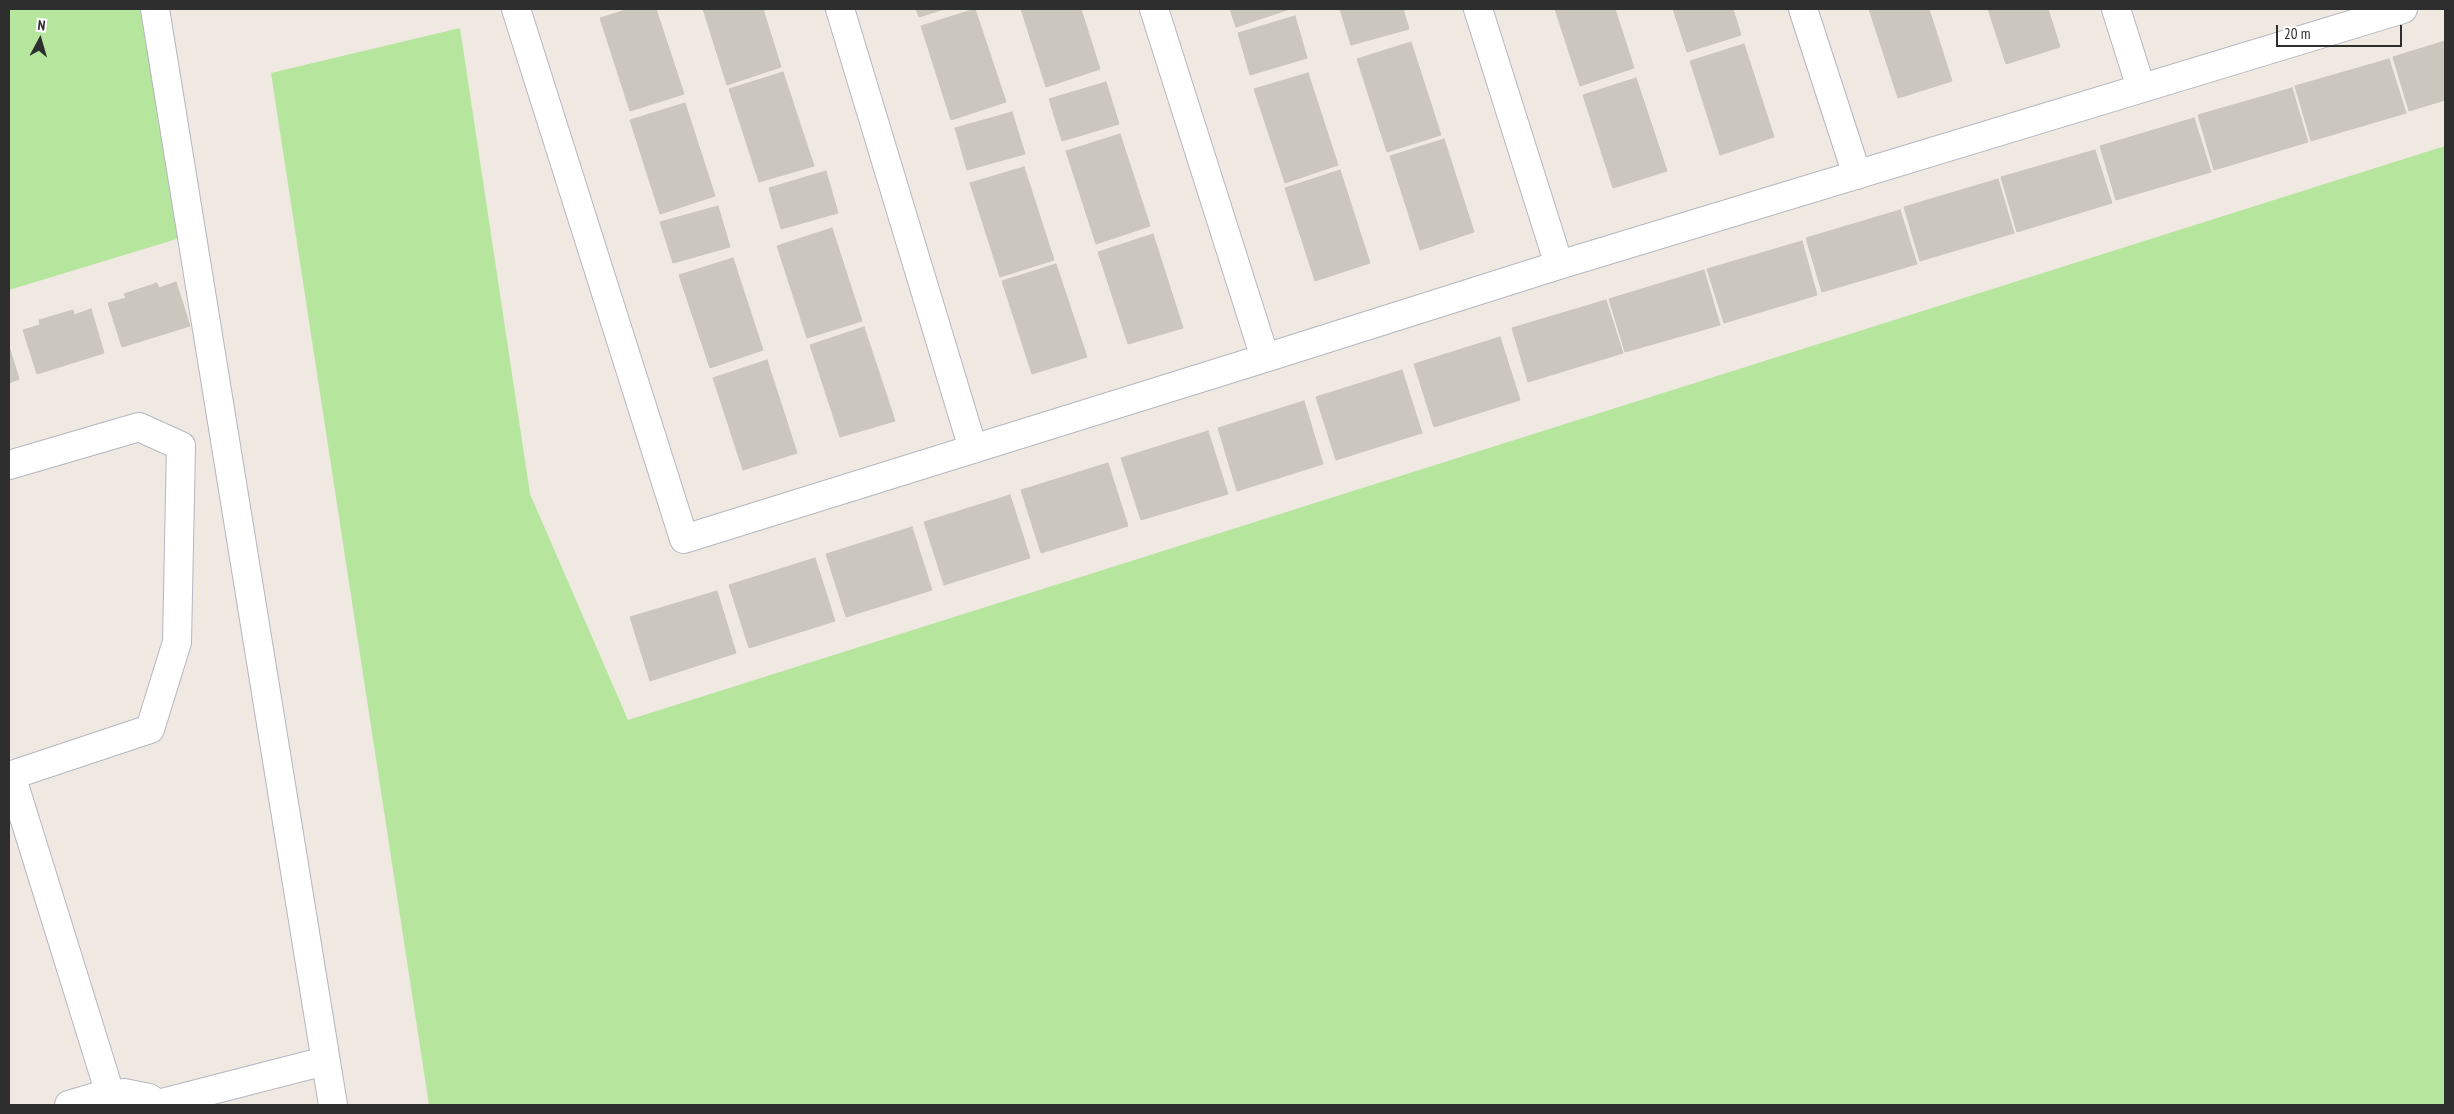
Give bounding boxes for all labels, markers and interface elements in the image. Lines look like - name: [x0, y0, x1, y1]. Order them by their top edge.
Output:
- north arrow: [15, 15, 65, 65]
- scale bar: [2279, 15, 2405, 47]
- text: N: [37, 16, 46, 34]
- text: 20 m: [2284, 24, 2310, 43]

